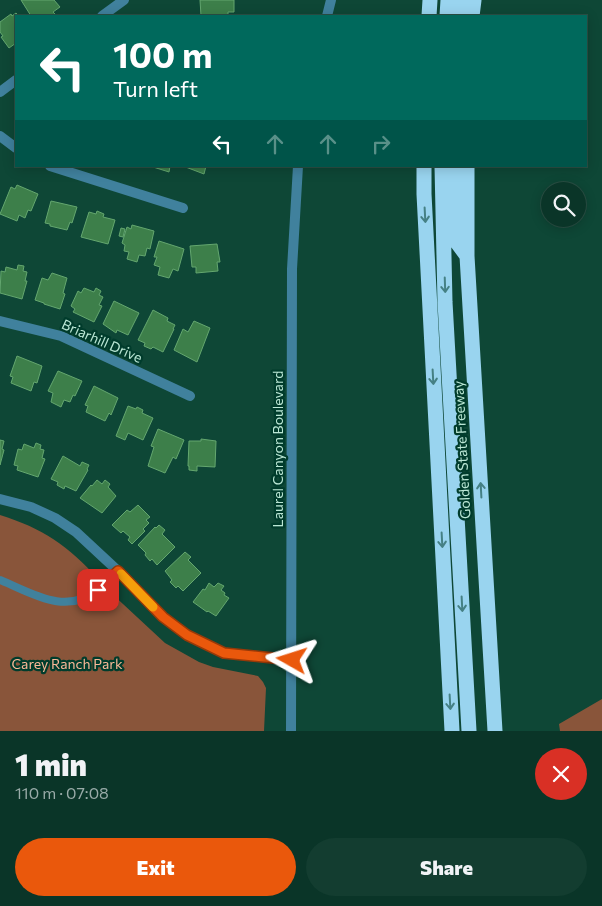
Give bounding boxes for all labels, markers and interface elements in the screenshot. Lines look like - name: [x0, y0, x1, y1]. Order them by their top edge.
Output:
- text: 100 m: [113, 32, 213, 75]
- icon: left: [30, 35, 95, 100]
- text: Turn left: [113, 75, 198, 102]
- icon: left: [208, 130, 236, 158]
- icon: ahead: [261, 130, 289, 158]
- icon: ahead: [314, 130, 342, 158]
- icon: right: [367, 130, 395, 158]
- map controls: [541, 182, 586, 227]
- button: search: [541, 182, 586, 227]
- one-way arrow: [421, 207, 430, 223]
- one-way arrow: [440, 276, 450, 293]
- street label: Briarhill Drive: [59, 315, 145, 366]
- one-way arrow: [429, 369, 438, 385]
- street label: Laurel Canyon Boulevard: [269, 371, 286, 527]
- street label: Golden State Freeway: [449, 380, 474, 520]
- one-way arrow: [476, 482, 485, 498]
- one-way arrow: [437, 531, 446, 547]
- pin: [77, 569, 119, 611]
- icon: arrive: [84, 576, 112, 604]
- one-way arrow: [458, 596, 467, 612]
- position arrow: [265, 633, 317, 685]
- park label: Carey Ranch Park: [12, 655, 123, 672]
- one-way arrow: [446, 694, 455, 710]
- text: 1 min: [15, 745, 87, 782]
- button: close: [535, 748, 587, 800]
- text: 110 m · 07:08: [15, 783, 109, 802]
- button: Exit: [15, 838, 296, 896]
- button: Share: [306, 838, 587, 896]

